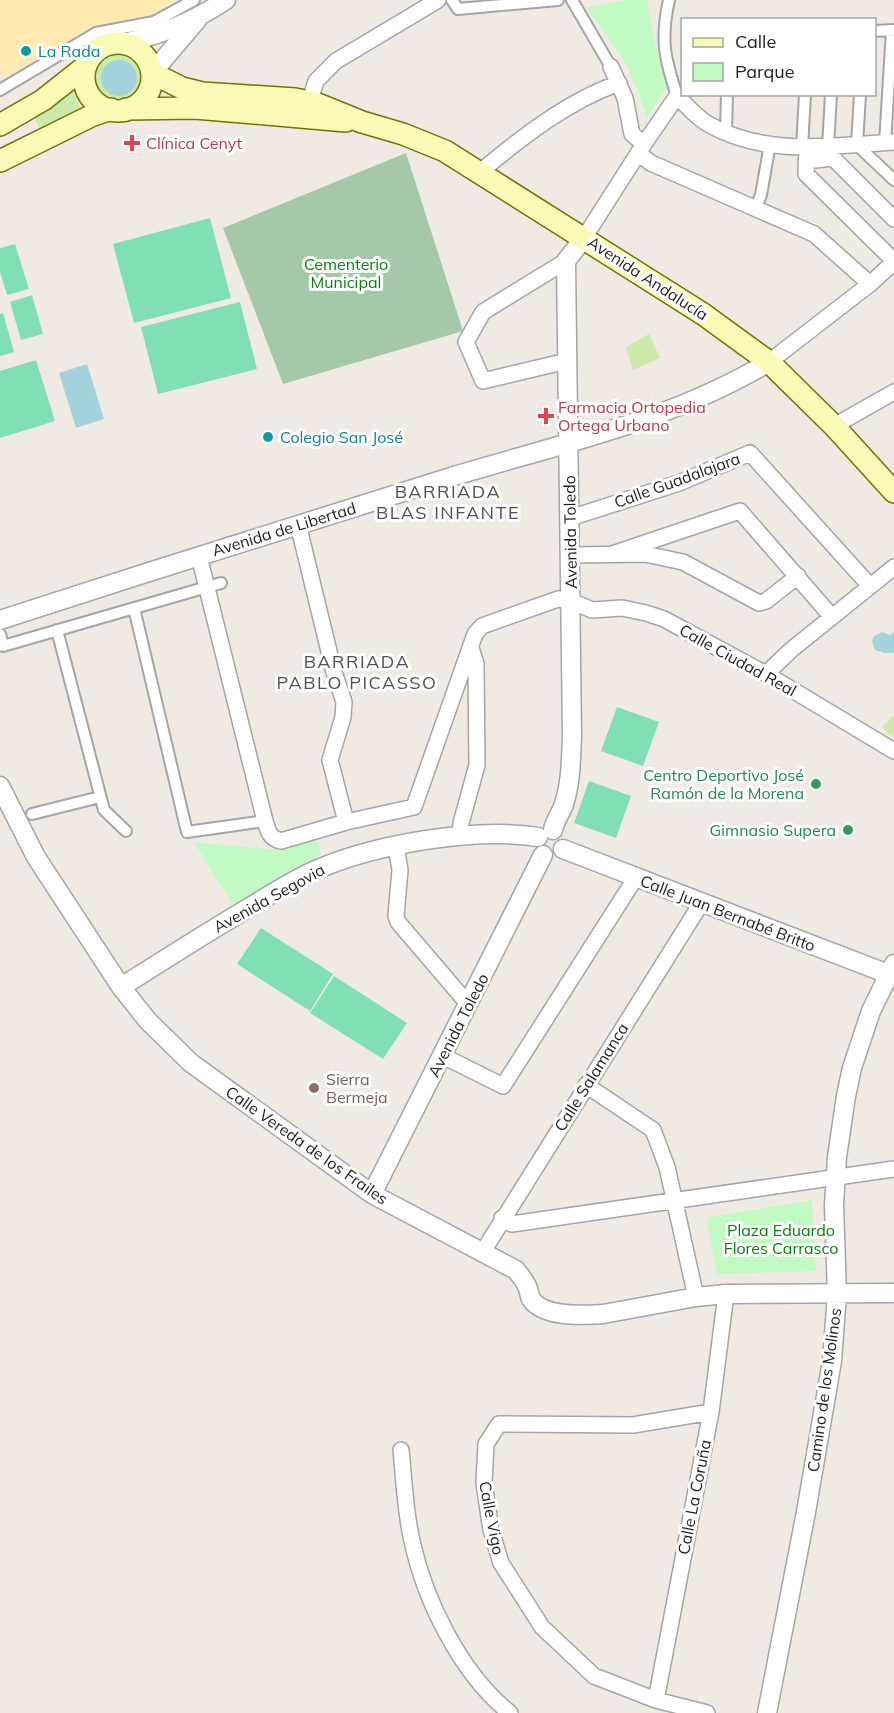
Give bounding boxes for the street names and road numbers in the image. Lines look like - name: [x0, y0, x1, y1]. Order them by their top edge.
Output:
- street label: Avenida Andalucía: [584, 232, 712, 324]
- street label: Calle Guadalajara: [611, 448, 743, 512]
- street label: Avenida Toledo: [559, 475, 581, 589]
- street label: Avenida de Libertad: [210, 498, 358, 560]
- street label: Calle Ciudad Real: [676, 620, 800, 700]
- street label: Avenida Segovia: [210, 859, 328, 937]
- street label: Calle Juan Bernabé Britto: [638, 870, 818, 956]
- street label: Avenida Toledo: [423, 970, 493, 1080]
- street label: Calle Salamanca: [550, 1019, 632, 1135]
- street label: Calle Vereda de los Frailes: [222, 1081, 392, 1209]
- street label: Camino de los Molinos: [803, 1307, 845, 1473]
- street label: Calle La Coruña: [673, 1438, 715, 1556]
- street label: Calle Vigo: [475, 1480, 509, 1556]

